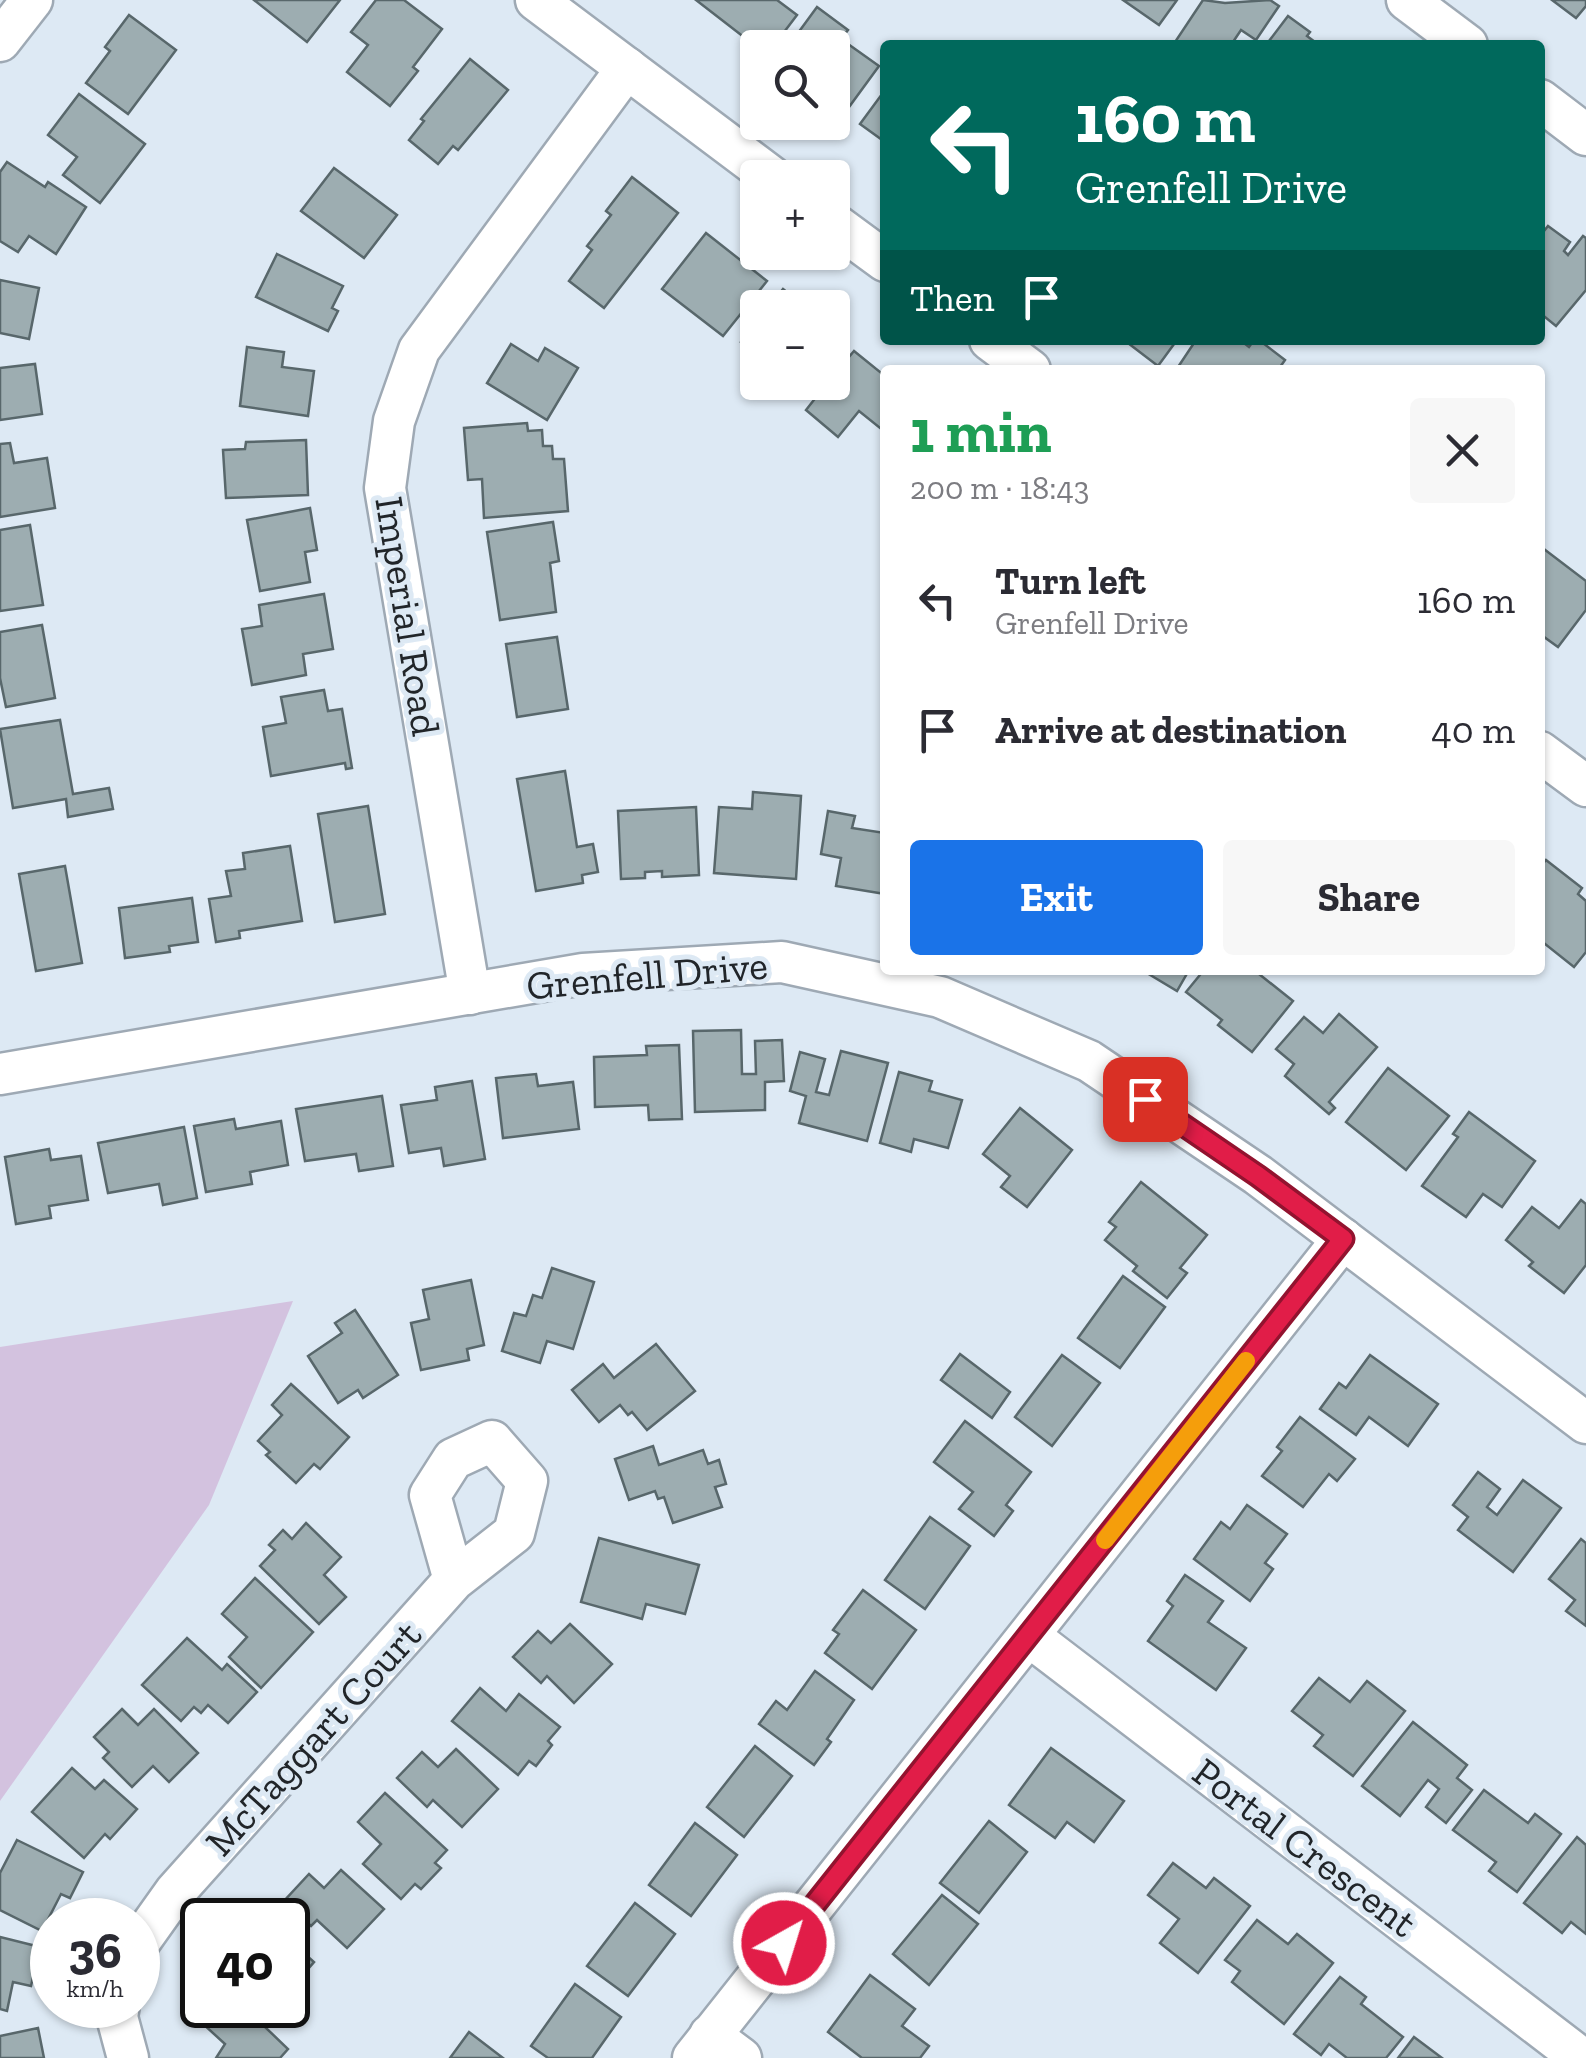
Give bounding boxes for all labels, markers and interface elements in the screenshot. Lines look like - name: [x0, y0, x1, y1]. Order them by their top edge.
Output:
- map controls: [740, 30, 850, 400]
- button: search: [740, 30, 850, 140]
- text: 160 m: [1075, 76, 1256, 160]
- icon: left: [910, 80, 1040, 210]
- button: +: [740, 160, 850, 270]
- text: Grenfell Drive: [1075, 161, 1347, 215]
- icon: arrive: [1014, 270, 1069, 325]
- text: Then: [910, 275, 994, 321]
- button: −: [740, 290, 850, 400]
- text: 1 min: [910, 395, 1052, 467]
- button: close: [1410, 398, 1515, 503]
- text: 200 m · 18:43: [910, 469, 1089, 507]
- street label: Imperial Road: [365, 493, 451, 739]
- text: Turn left: [995, 558, 1146, 604]
- icon: left: [910, 573, 965, 628]
- text: 160 m: [1417, 577, 1515, 623]
- text: Grenfell Drive: [995, 604, 1189, 642]
- icon: arrive: [910, 703, 965, 758]
- text: Arrive at destination: [995, 707, 1346, 753]
- text: 40 m: [1431, 707, 1515, 753]
- button: Exit: [910, 840, 1203, 955]
- button: Share: [1223, 840, 1515, 955]
- street label: Grenfell Drive: [524, 941, 770, 1009]
- pin: [1103, 1057, 1188, 1142]
- icon: arrive: [1118, 1072, 1173, 1127]
- street label: McTaggart Court: [195, 1611, 431, 1865]
- street label: Portal Crescent: [1184, 1747, 1426, 1947]
- position arrow: [732, 1891, 836, 1995]
- speed limit sign: 40: [180, 1898, 310, 2028]
- text: 36: [68, 1921, 122, 1981]
- text: km/h: [66, 1973, 124, 2003]

